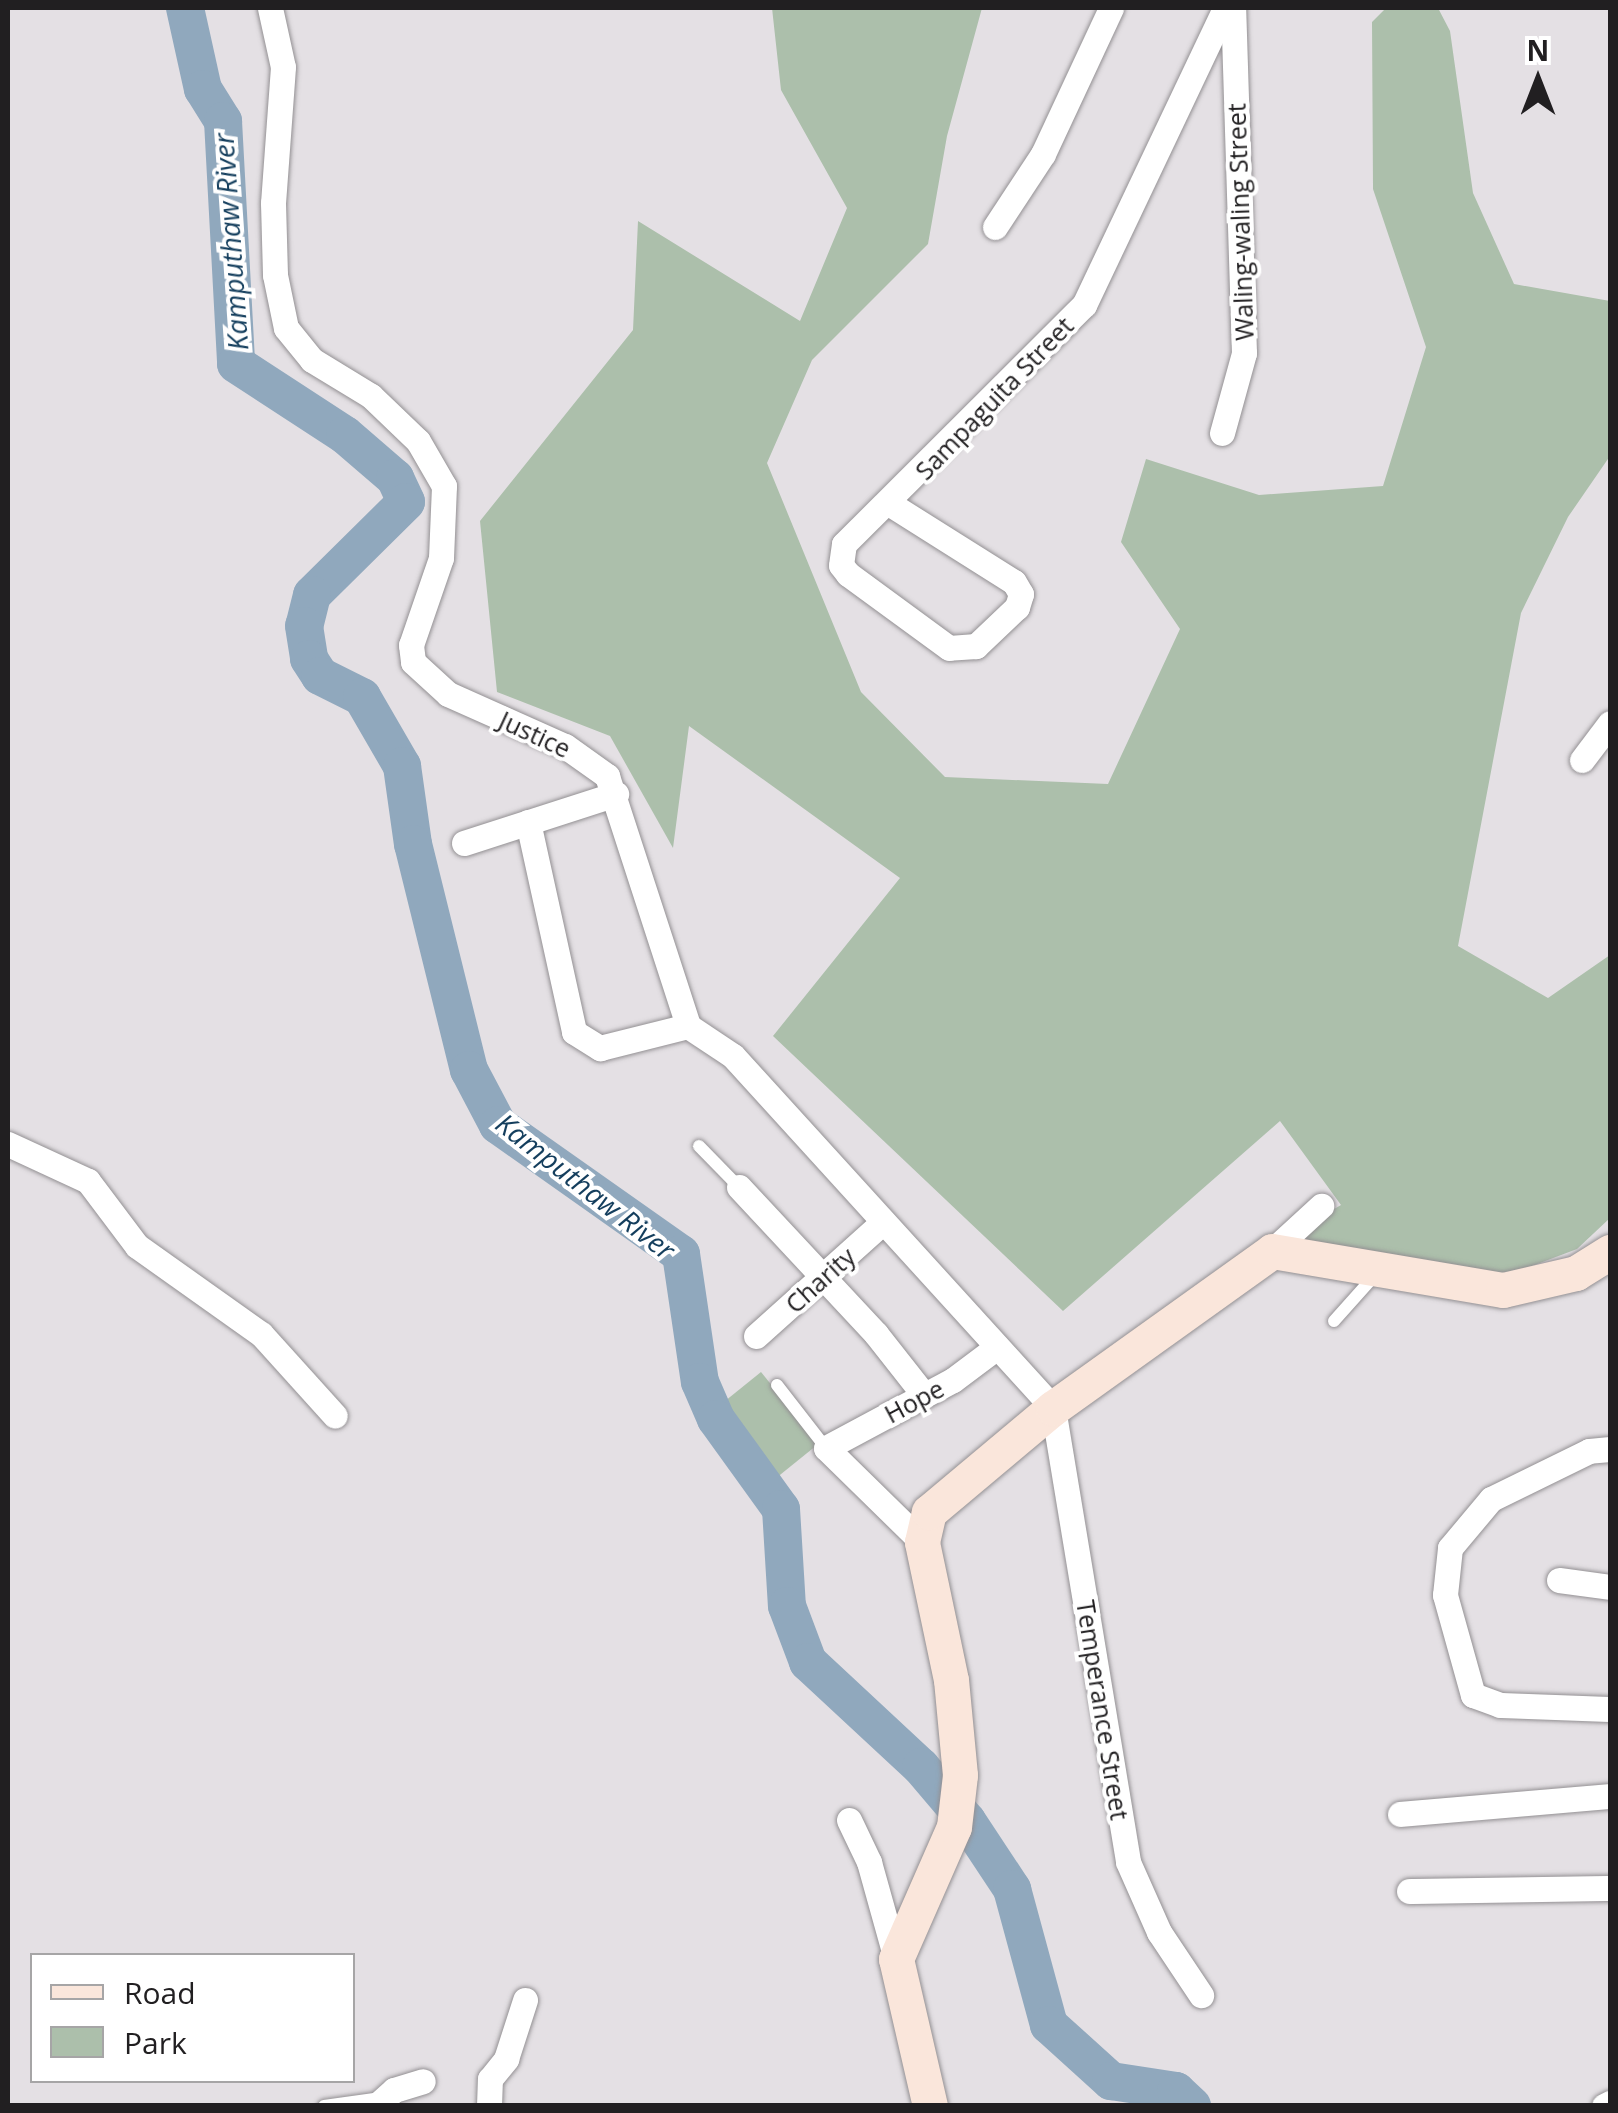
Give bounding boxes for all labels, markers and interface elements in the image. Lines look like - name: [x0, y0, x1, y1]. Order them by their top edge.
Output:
- north arrow: [1488, 30, 1588, 130]
- text: N: [1527, 31, 1549, 69]
- street label: Waling-waling Street: [1221, 103, 1259, 341]
- water label: Kamputhaw River: [206, 132, 254, 352]
- street label: Sampaguita Street: [909, 311, 1079, 485]
- street label: Justice: [495, 705, 575, 763]
- water label: Kamputhaw River: [490, 1106, 682, 1266]
- street label: Charity: [779, 1241, 861, 1319]
- street label: Hope: [879, 1373, 949, 1429]
- street label: Temperance Street: [1071, 1598, 1135, 1822]
- legend: [30, 1953, 355, 2083]
- text: Road: [124, 1972, 196, 2013]
- text: Park: [124, 2022, 187, 2063]

